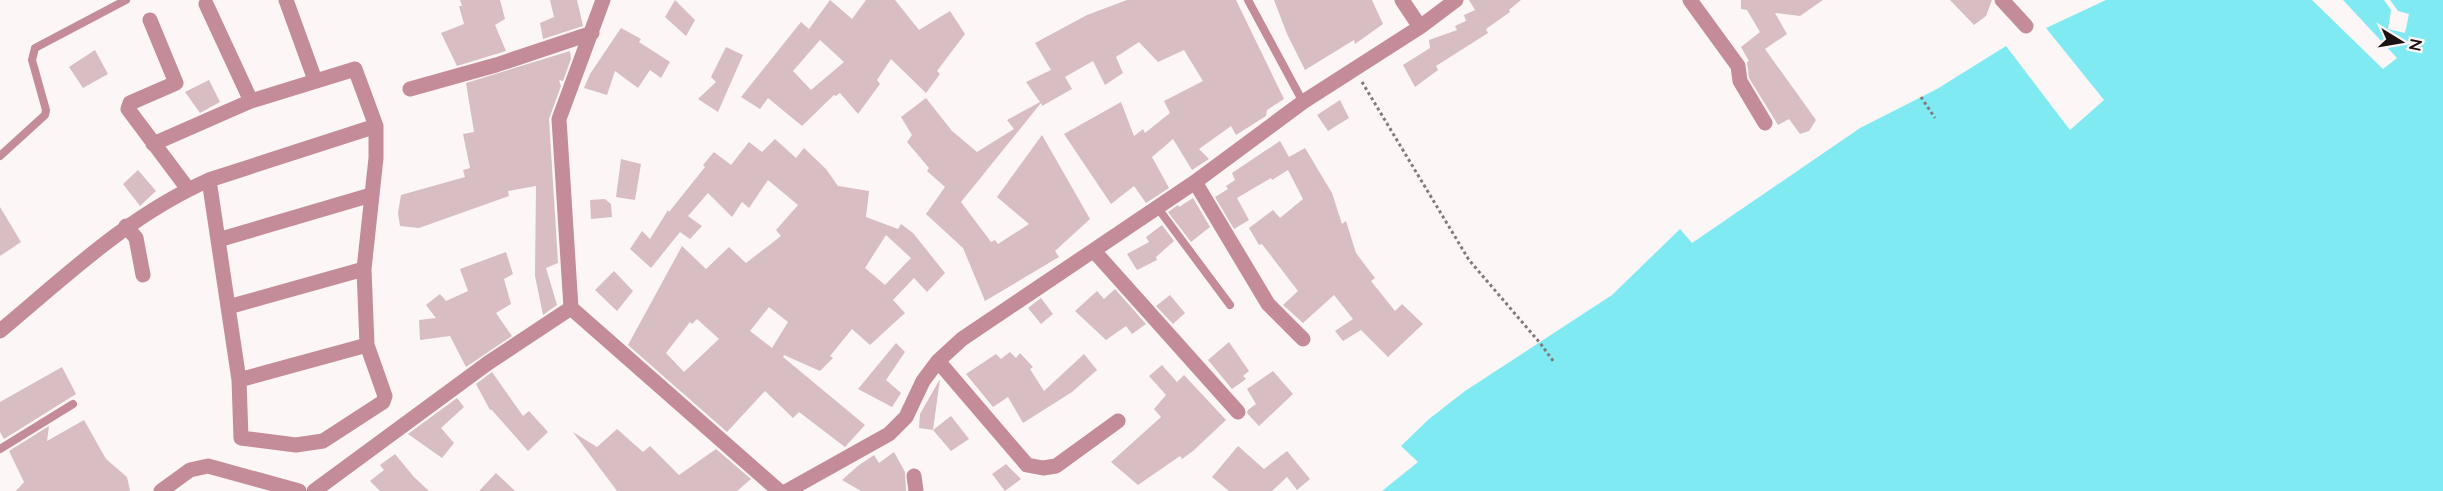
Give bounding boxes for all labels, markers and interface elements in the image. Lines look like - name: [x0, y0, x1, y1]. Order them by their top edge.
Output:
- north arrow: [2371, 12, 2431, 72]
- text: N: [2406, 37, 2427, 53]

